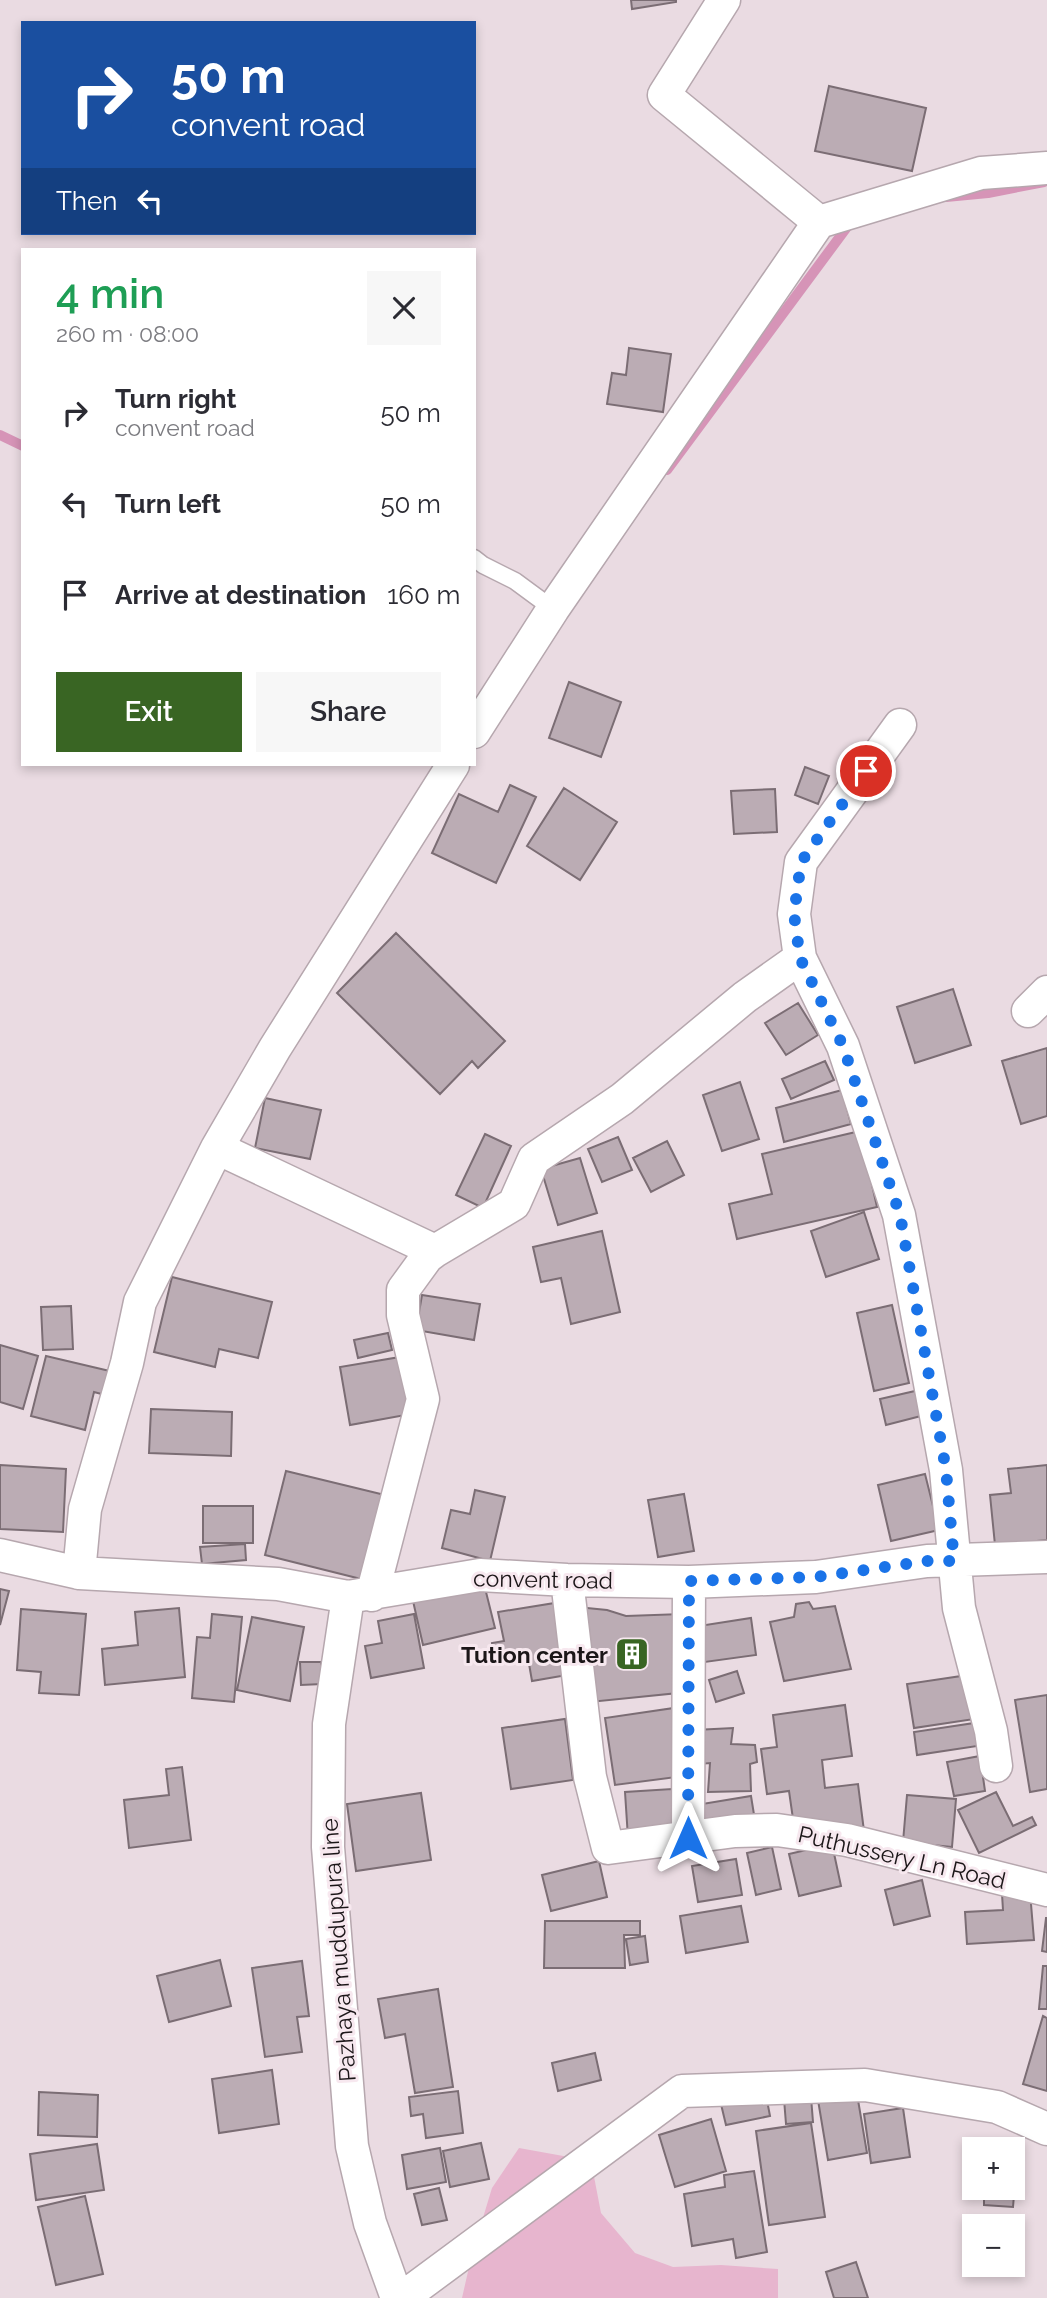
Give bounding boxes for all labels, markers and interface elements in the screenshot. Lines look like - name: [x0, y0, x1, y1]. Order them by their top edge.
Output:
- text: 50 m: [171, 47, 286, 104]
- icon: right: [56, 49, 147, 140]
- text: convent road: [171, 106, 365, 143]
- icon: left: [131, 182, 169, 220]
- text: Then: [56, 186, 117, 216]
- text: 4 min: [56, 269, 164, 318]
- button: close: [367, 271, 441, 345]
- text: 260 m · 08:00: [56, 320, 199, 347]
- text: Turn right: [115, 384, 236, 414]
- icon: right: [56, 394, 94, 432]
- text: 50 m: [380, 398, 441, 428]
- text: convent road: [115, 414, 255, 441]
- icon: left: [56, 485, 94, 523]
- text: Turn left: [115, 489, 221, 519]
- text: 50 m: [380, 489, 441, 519]
- icon: arrive: [56, 576, 94, 614]
- text: Arrive at destination: [115, 580, 366, 610]
- text: 160 m: [387, 580, 460, 610]
- button: Exit: [56, 672, 242, 752]
- button: Share: [256, 672, 441, 752]
- pin: [836, 741, 896, 801]
- icon: arrive: [847, 752, 885, 790]
- street label: convent road: [473, 1564, 613, 1594]
- building icon: Tution center: [613, 1635, 651, 1673]
- place label: Tution center: [461, 1641, 608, 1668]
- position arrow: [651, 1801, 725, 1875]
- street label: Pazhaya muddupura line: [315, 1818, 361, 2082]
- street label: Puthussery Ln Road: [796, 1820, 1008, 1894]
- map controls: [962, 2137, 1025, 2277]
- button: +: [962, 2137, 1025, 2200]
- button: −: [962, 2214, 1025, 2277]

